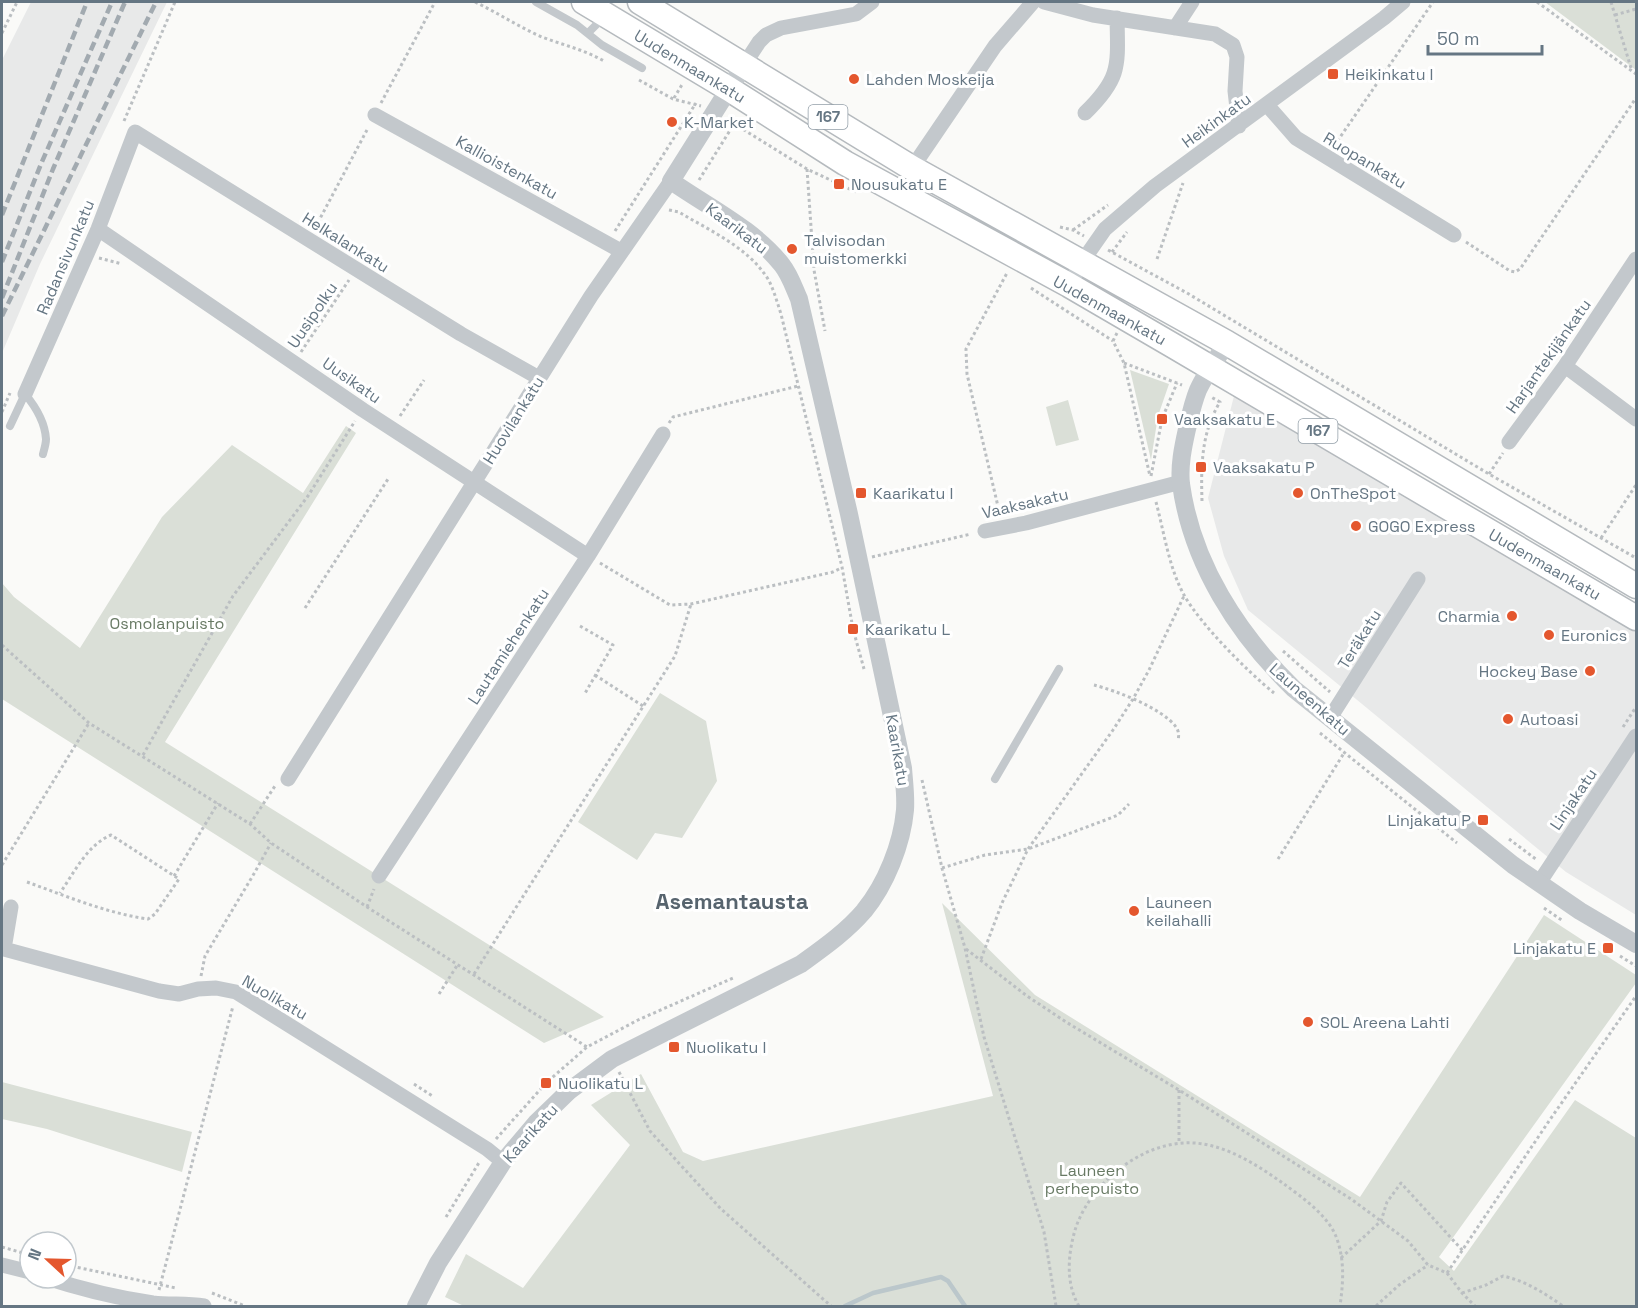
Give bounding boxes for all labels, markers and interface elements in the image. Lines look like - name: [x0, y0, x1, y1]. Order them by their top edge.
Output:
- scale bar: [1428, 18, 1542, 56]
- street label: Uudenmaankatu: [630, 25, 749, 108]
- text: 50 m: [1437, 27, 1479, 50]
- place label: Heikinkatu I: [1345, 64, 1434, 85]
- marker: Heikinkatu I: [1326, 67, 1340, 81]
- place label: Lahden Moskeija: [866, 69, 994, 90]
- marker: Lahden Moskeija: [847, 72, 861, 86]
- street label: Heikinkatu: [1178, 88, 1255, 153]
- road number: 167: [808, 105, 848, 129]
- place label: K-Market: [684, 112, 754, 133]
- marker: K-Market: [665, 115, 679, 129]
- street label: Ruopankatu: [1319, 127, 1410, 193]
- street label: Kallioistenkatu: [452, 131, 561, 204]
- place label: Nousukatu E: [851, 174, 947, 195]
- marker: Nousukatu E: [832, 177, 846, 191]
- street label: Radansivunkatu: [32, 196, 99, 318]
- street label: Kaarikatu: [701, 198, 772, 259]
- street label: Helkalankatu: [298, 207, 393, 277]
- place label: Talvisodan muistomerkki: [804, 230, 907, 269]
- marker: Talvisodan muistomerkki: [785, 242, 799, 256]
- street label: Uudenmaankatu: [1049, 271, 1170, 350]
- street label: Uusipolku: [283, 278, 342, 352]
- street label: Harjantekijänkatu: [1501, 295, 1596, 418]
- street label: Uusikatu: [318, 353, 385, 408]
- street label: Huovilankatu: [478, 372, 549, 468]
- place label: Vaaksakatu E: [1174, 409, 1275, 430]
- marker: Vaaksakatu E: [1155, 412, 1169, 426]
- road number: 167: [1298, 419, 1338, 443]
- place label: Vaaksakatu P: [1213, 457, 1315, 478]
- marker: Vaaksakatu P: [1194, 460, 1208, 474]
- place label: Kaarikatu I: [873, 483, 953, 504]
- street label: Vaaksakatu: [980, 483, 1070, 524]
- place label: OnTheSpot: [1310, 483, 1396, 504]
- marker: Kaarikatu I: [854, 486, 868, 500]
- marker: OnTheSpot: [1291, 486, 1305, 500]
- place label: GOGO Express: [1368, 516, 1476, 537]
- marker: GOGO Express: [1349, 519, 1363, 533]
- street label: Uudenmaankatu: [1485, 524, 1605, 605]
- street label: Lautamiehenkatu: [463, 584, 554, 708]
- street label: Teräkatu: [1333, 605, 1386, 673]
- place label: Charmia: [1438, 606, 1500, 627]
- marker: Charmia: [1505, 609, 1519, 623]
- park label: Osmolanpuisto: [110, 613, 224, 634]
- place label: Kaarikatu L: [865, 619, 950, 640]
- marker: Kaarikatu L: [846, 622, 860, 636]
- place label: Euronics: [1561, 625, 1627, 646]
- marker: Euronics: [1542, 628, 1556, 642]
- street label: Launeenkatu: [1265, 659, 1354, 740]
- place label: Hockey Base: [1479, 661, 1578, 682]
- marker: Hockey Base: [1583, 664, 1597, 678]
- place label: Autoasi: [1520, 709, 1578, 730]
- marker: Autoasi: [1501, 712, 1515, 726]
- street label: Kaarikatu: [881, 713, 914, 788]
- street label: Linjakatu: [1545, 764, 1602, 834]
- place label: Linjakatu P: [1387, 810, 1471, 831]
- marker: Linjakatu P: [1476, 813, 1490, 827]
- district label: Asemantausta: [656, 887, 809, 915]
- place label: Launeen keilahalli: [1146, 892, 1212, 931]
- marker: Launeen keilahalli: [1127, 904, 1141, 918]
- place label: Linjakatu E: [1513, 938, 1596, 959]
- marker: Linjakatu E: [1601, 941, 1615, 955]
- street label: Nuolikatu: [238, 970, 311, 1025]
- place label: SOL Areena Lahti: [1320, 1012, 1449, 1033]
- marker: SOL Areena Lahti: [1301, 1015, 1315, 1029]
- place label: Nuolikatu I: [686, 1037, 766, 1058]
- marker: Nuolikatu I: [667, 1040, 681, 1054]
- place label: Nuolikatu L: [558, 1073, 644, 1094]
- marker: Nuolikatu L: [539, 1076, 553, 1090]
- street label: Kaarikatu: [498, 1099, 562, 1167]
- park label: Launeen perhepuisto: [1045, 1160, 1139, 1199]
- north arrow: [18, 1230, 78, 1290]
- text: N: [23, 1246, 46, 1263]

